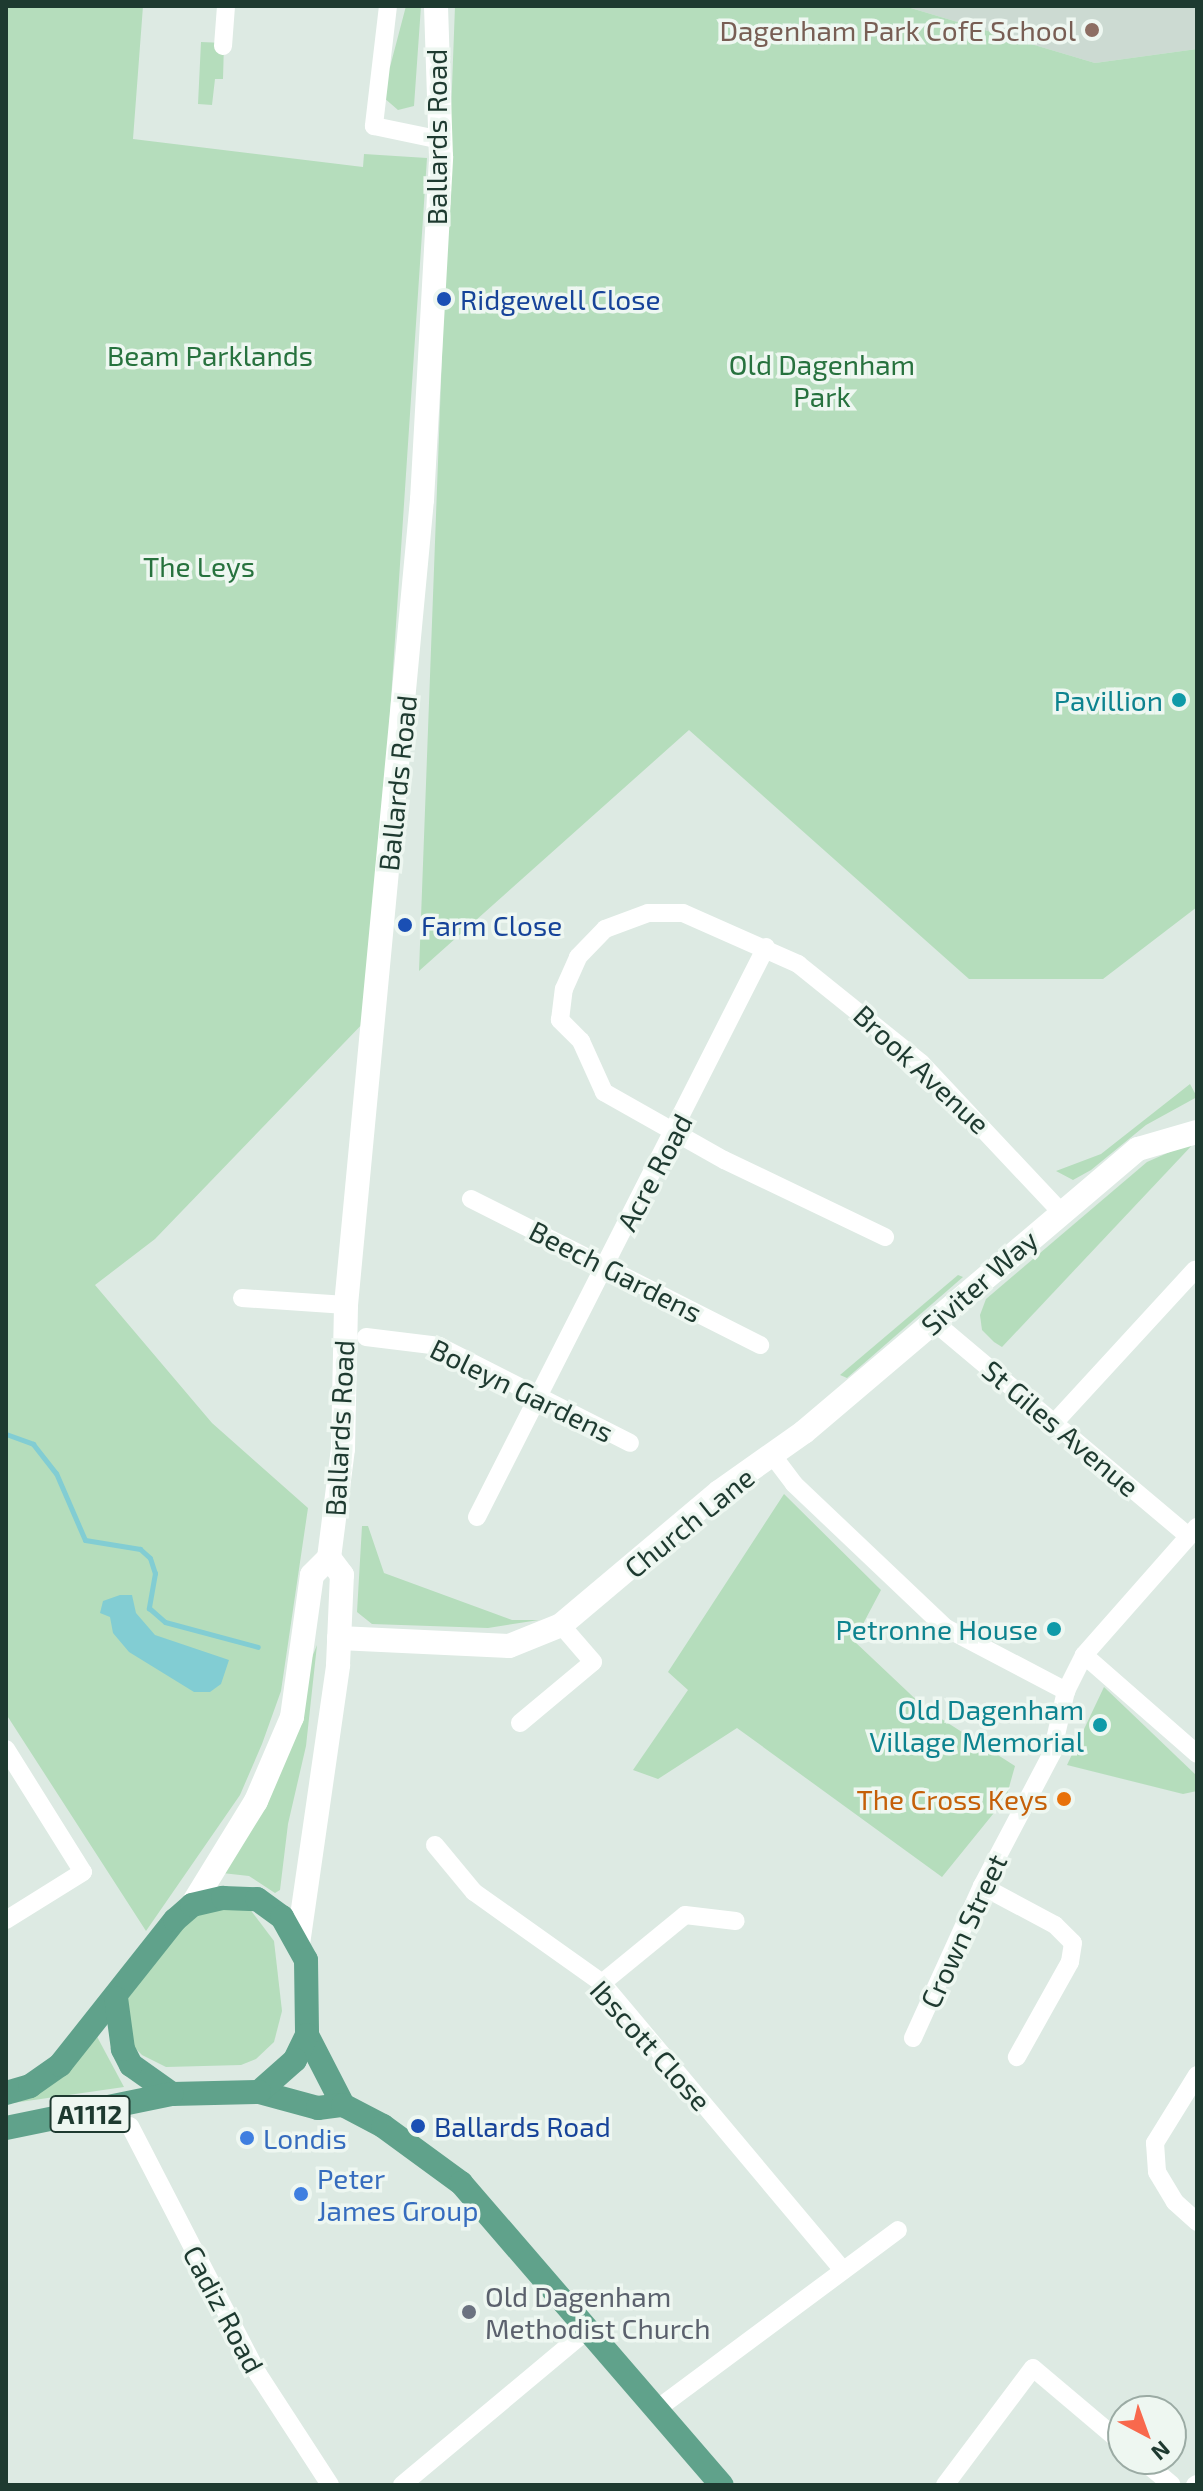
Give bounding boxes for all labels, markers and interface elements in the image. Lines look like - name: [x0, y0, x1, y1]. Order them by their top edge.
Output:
- place label: Dagenham Park CofE School: [719, 13, 1076, 47]
- marker: Dagenham Park CofE School: [1083, 21, 1101, 39]
- street label: Ballards Road: [419, 49, 453, 225]
- place label: Ridgewell Close: [460, 282, 661, 316]
- marker: Ridgewell Close: [435, 290, 453, 308]
- park label: Beam Parklands: [107, 338, 313, 372]
- park label: Old Dagenham Park: [729, 347, 915, 413]
- park label: The Leys: [143, 549, 255, 583]
- place label: Pavillion: [1054, 683, 1163, 717]
- marker: Pavillion: [1170, 691, 1188, 709]
- street label: Ballards Road: [371, 693, 423, 873]
- place label: Farm Close: [421, 908, 562, 942]
- marker: Farm Close: [396, 916, 414, 934]
- street label: Brook Avenue: [847, 997, 997, 1141]
- street label: Acre Road: [609, 1108, 699, 1236]
- street label: Beech Gardens: [524, 1213, 708, 1329]
- street label: Siviter Way: [914, 1222, 1044, 1342]
- street label: Boleyn Gardens: [425, 1331, 619, 1449]
- street label: Ballards Road: [318, 1339, 360, 1517]
- street label: St Giles Avenue: [976, 1353, 1146, 1503]
- street label: Church Lane: [618, 1460, 760, 1584]
- place label: Petronne House: [836, 1612, 1038, 1646]
- marker: Petronne House: [1045, 1620, 1063, 1638]
- place label: Old Dagenham Village Memorial: [869, 1692, 1084, 1758]
- marker: Old Dagenham Village Memorial: [1091, 1716, 1109, 1734]
- place label: The Cross Keys: [857, 1782, 1048, 1816]
- marker: The Cross Keys: [1055, 1790, 1073, 1808]
- street label: Crown Street: [913, 1849, 1013, 2013]
- street label: Ibscott Close: [584, 1973, 718, 2117]
- road number: A1112: [48, 2092, 132, 2136]
- place label: Ballards Road: [434, 2109, 611, 2143]
- marker: Ballards Road: [409, 2117, 427, 2135]
- place label: Londis: [263, 2121, 347, 2155]
- marker: Londis: [238, 2129, 256, 2147]
- place label: Peter James Group: [317, 2161, 478, 2227]
- marker: Peter James Group: [292, 2185, 310, 2203]
- street label: Cadiz Road: [176, 2240, 272, 2378]
- place label: Old Dagenham Methodist Church: [485, 2279, 711, 2345]
- marker: Old Dagenham Methodist Church: [460, 2303, 478, 2321]
- north arrow: [1107, 2395, 1187, 2475]
- text: N: [1147, 2437, 1176, 2467]

